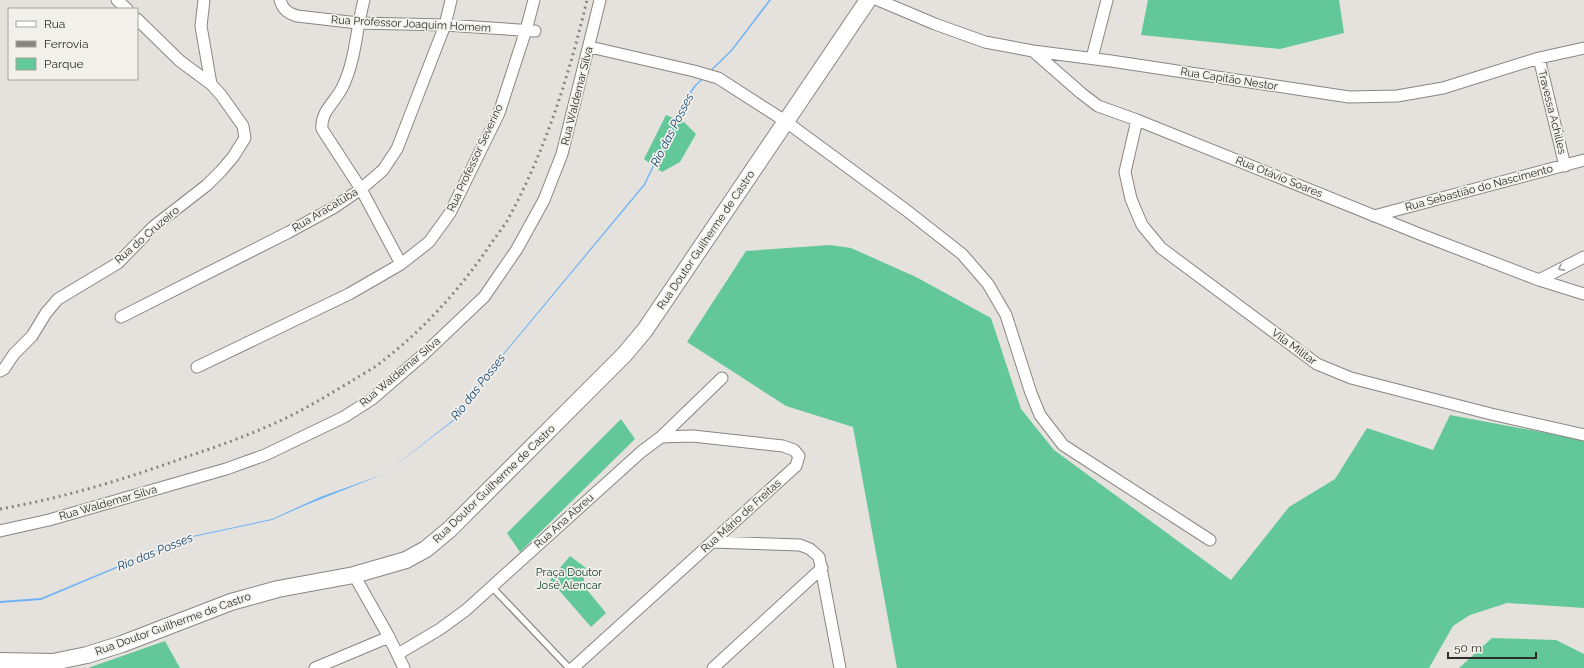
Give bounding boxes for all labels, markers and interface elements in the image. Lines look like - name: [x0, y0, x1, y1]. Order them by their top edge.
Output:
- legend: [8, 8, 138, 80]
- street label: Rua Professor Joaquim Homem: [331, 13, 491, 35]
- text: Rua: [44, 17, 65, 31]
- text: Ferrovia: [44, 37, 88, 51]
- street label: Rua Waldemar Silva: [558, 45, 596, 147]
- text: Parque: [44, 57, 84, 71]
- street label: Rua Capitão Nestor: [1179, 65, 1279, 93]
- street label: Travessa Achilles: [1535, 68, 1569, 156]
- water label: Rio das Posses: [648, 91, 697, 169]
- street label: Rua Professor Severino: [444, 102, 506, 214]
- street label: Rua Otávio Soares: [1234, 154, 1324, 200]
- street label: Rua Sebastião do Nascimento: [1404, 162, 1555, 214]
- street label: Rua Doutor Guilherme de Castro: [655, 168, 758, 312]
- street label: Rua Aracatuba: [290, 185, 360, 235]
- street label: Rua do Cruzeiro: [112, 203, 182, 266]
- one-way arrow: [1558, 264, 1565, 271]
- street label: Vila Militar: [1269, 326, 1319, 368]
- street label: Rua Waldemar Silva: [357, 334, 443, 410]
- water label: Rio das Posses: [448, 351, 508, 423]
- street label: Rua Doutor Guilherme de Castro: [430, 422, 558, 546]
- street label: Rua Mário de Freitas: [698, 477, 784, 555]
- street label: Rua Waldemar Silva: [57, 483, 159, 523]
- street label: Rua Ana Abreu: [532, 491, 596, 551]
- water label: Rio das Posses: [115, 530, 195, 574]
- park label: Praça Doutor José Alencar: [536, 566, 602, 592]
- street label: Rua Doutor Guilherme de Castro: [93, 590, 253, 658]
- scale bar: [1448, 634, 1536, 660]
- text: 50 m: [1454, 641, 1482, 655]

